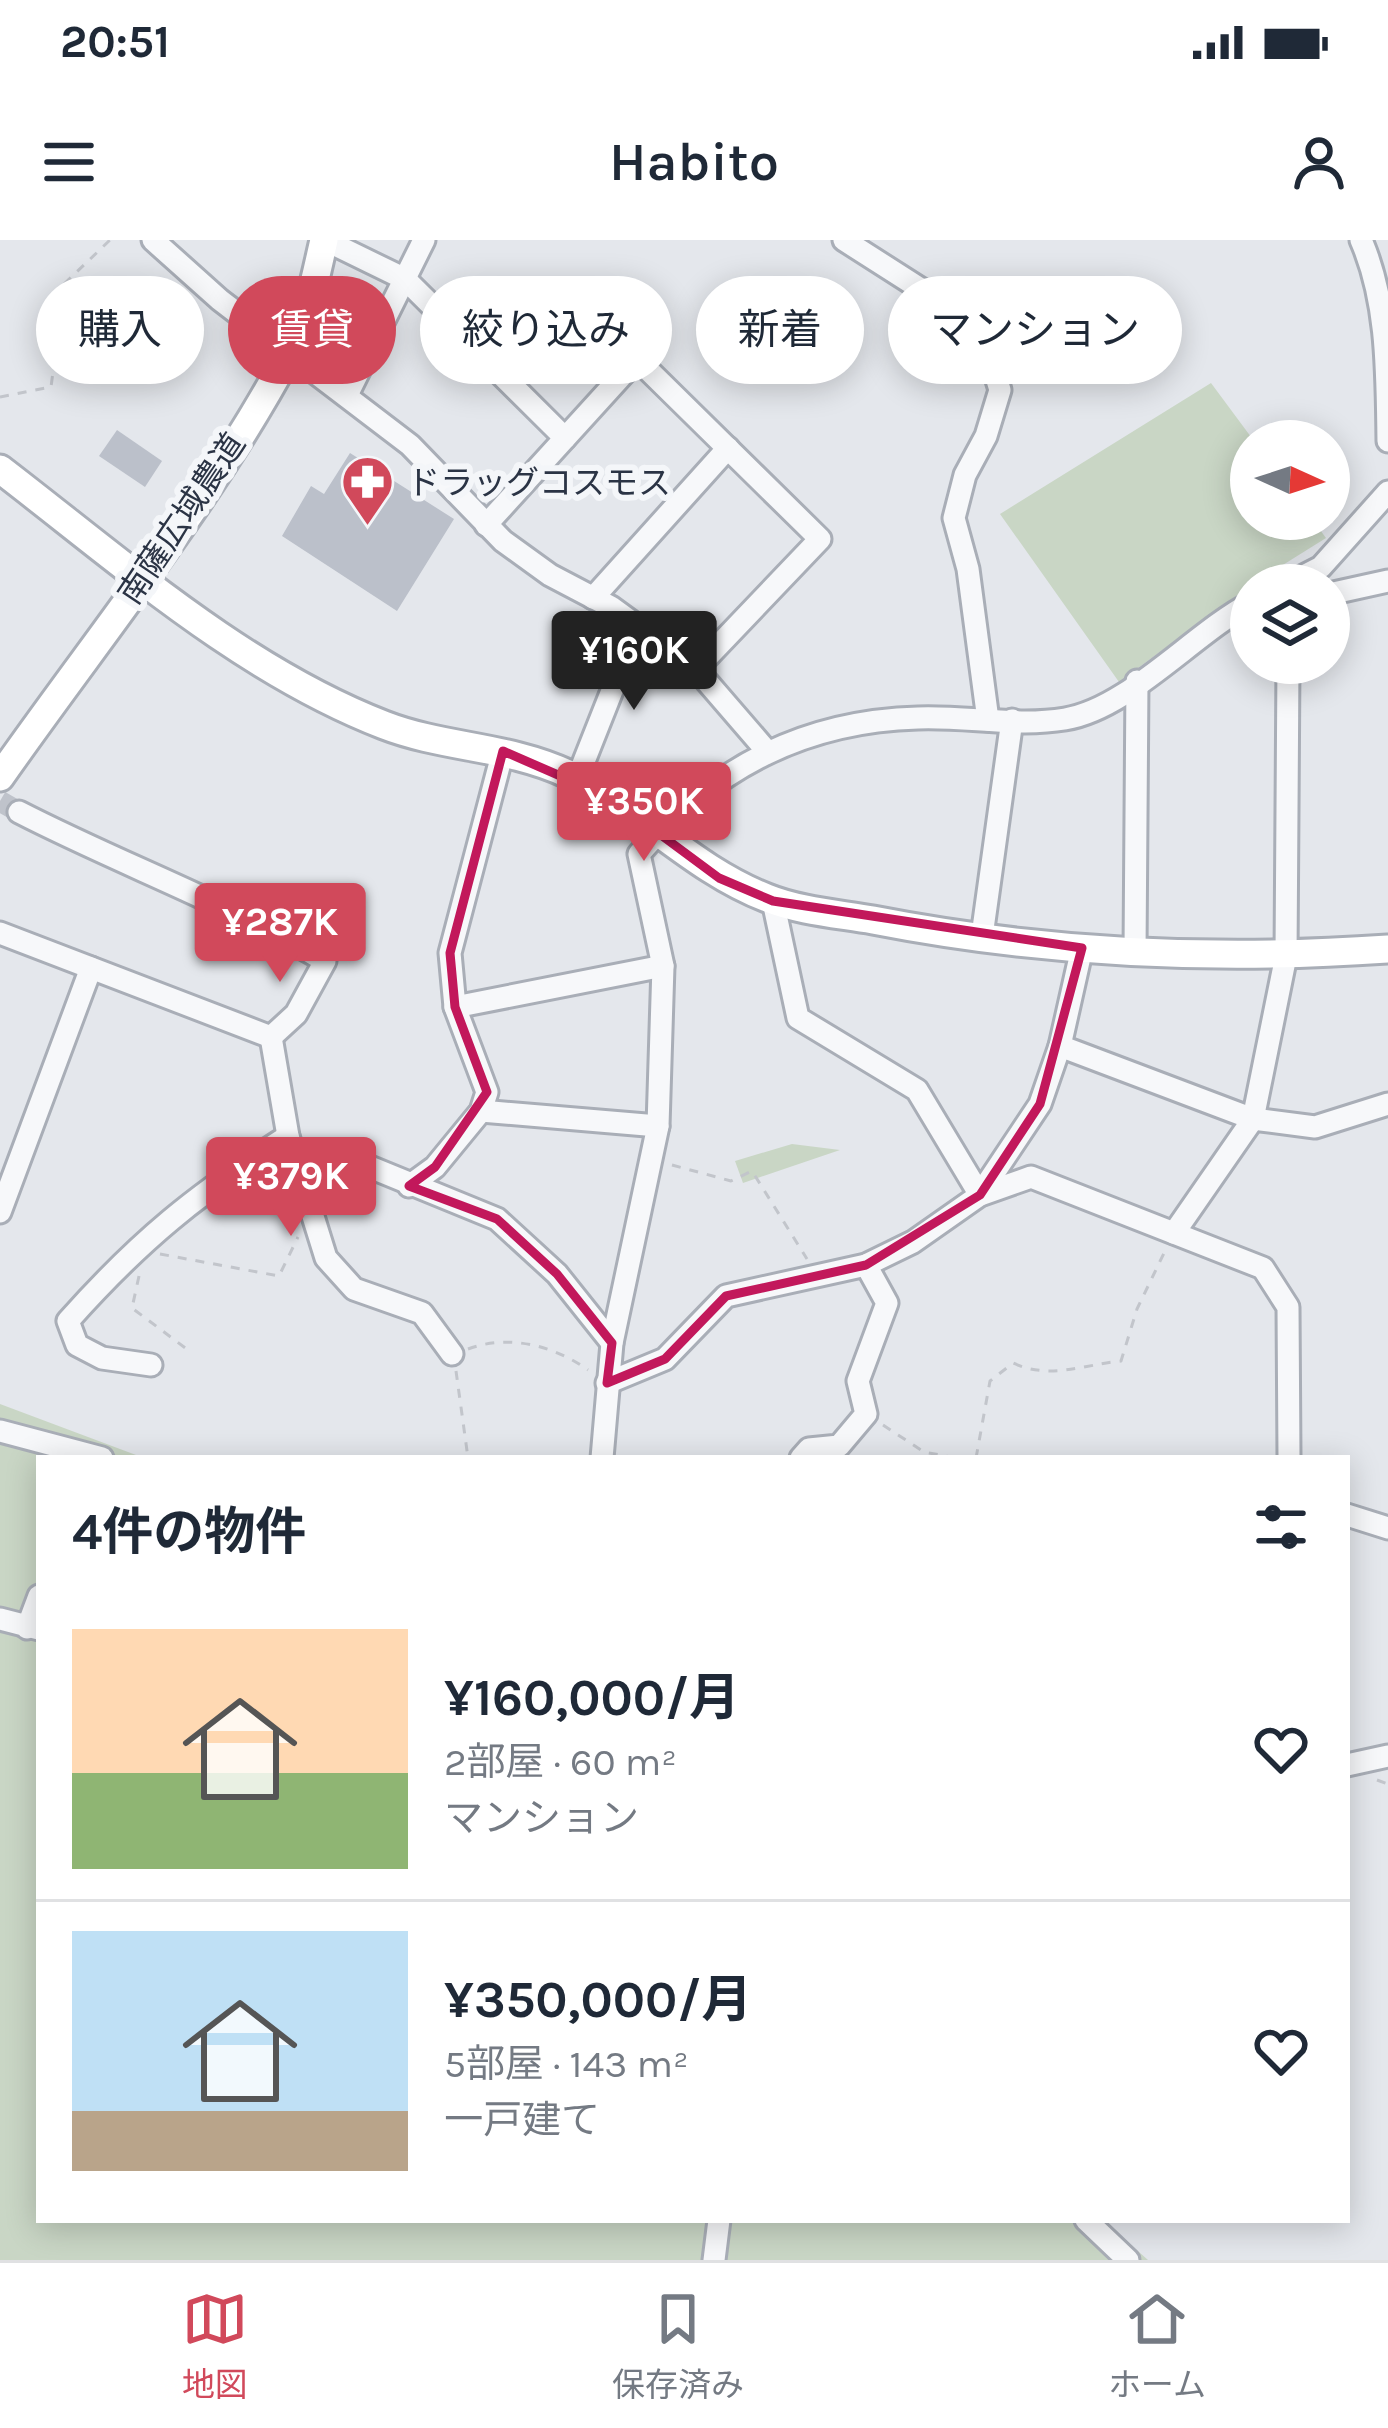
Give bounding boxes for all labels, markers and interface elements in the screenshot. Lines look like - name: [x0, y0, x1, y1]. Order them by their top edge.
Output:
- text: 20:51: [60, 16, 170, 68]
- icon: menu: [36, 129, 102, 195]
- icon: person: [1286, 129, 1352, 195]
- text: Habito: [609, 130, 779, 194]
- chip: 購入: [36, 276, 204, 384]
- chip: 賃貸: [228, 276, 396, 384]
- chip: 絞り込み: [420, 276, 672, 384]
- chip: 新着: [696, 276, 864, 384]
- chip: マンション: [888, 276, 1182, 384]
- north arrow: [1230, 420, 1350, 540]
- map controls: [1230, 420, 1350, 684]
- street label: 南薩広域農道: [111, 426, 253, 611]
- pharmacy icon: ドラッグコスモス: [340, 454, 396, 528]
- place label: ドラッグコスモス: [407, 464, 671, 502]
- button: layers: [1230, 564, 1350, 684]
- pin: ¥160K: [550, 611, 718, 713]
- text: ¥160K: [579, 627, 689, 673]
- pin: ¥350K: [560, 762, 728, 864]
- text: ¥350K: [584, 778, 704, 824]
- pin: ¥287K: [196, 883, 364, 985]
- text: ¥287K: [222, 899, 338, 945]
- pin: ¥379K: [207, 1137, 375, 1239]
- text: ¥379K: [233, 1153, 349, 1199]
- icon: filters: [1248, 1494, 1314, 1560]
- text: 4件の物件: [72, 1502, 306, 1562]
- text: ¥160,000/月: [444, 1668, 740, 1728]
- icon: home: [168, 1677, 312, 1821]
- icon: heart: [1248, 1716, 1314, 1782]
- text: 2部屋 · 60 m²: [444, 1739, 677, 1785]
- text: マンション: [444, 1795, 639, 1841]
- text: ¥350,000/月: [444, 1970, 752, 2030]
- icon: home: [168, 1979, 312, 2123]
- icon: heart: [1248, 2018, 1314, 2084]
- text: 5部屋 · 143 m²: [444, 2041, 689, 2087]
- text: 一戸建て: [444, 2097, 600, 2143]
- tab: 地図: [182, 2286, 248, 2406]
- tab: 保存済み: [612, 2286, 744, 2406]
- tab: ホーム: [1108, 2286, 1206, 2406]

